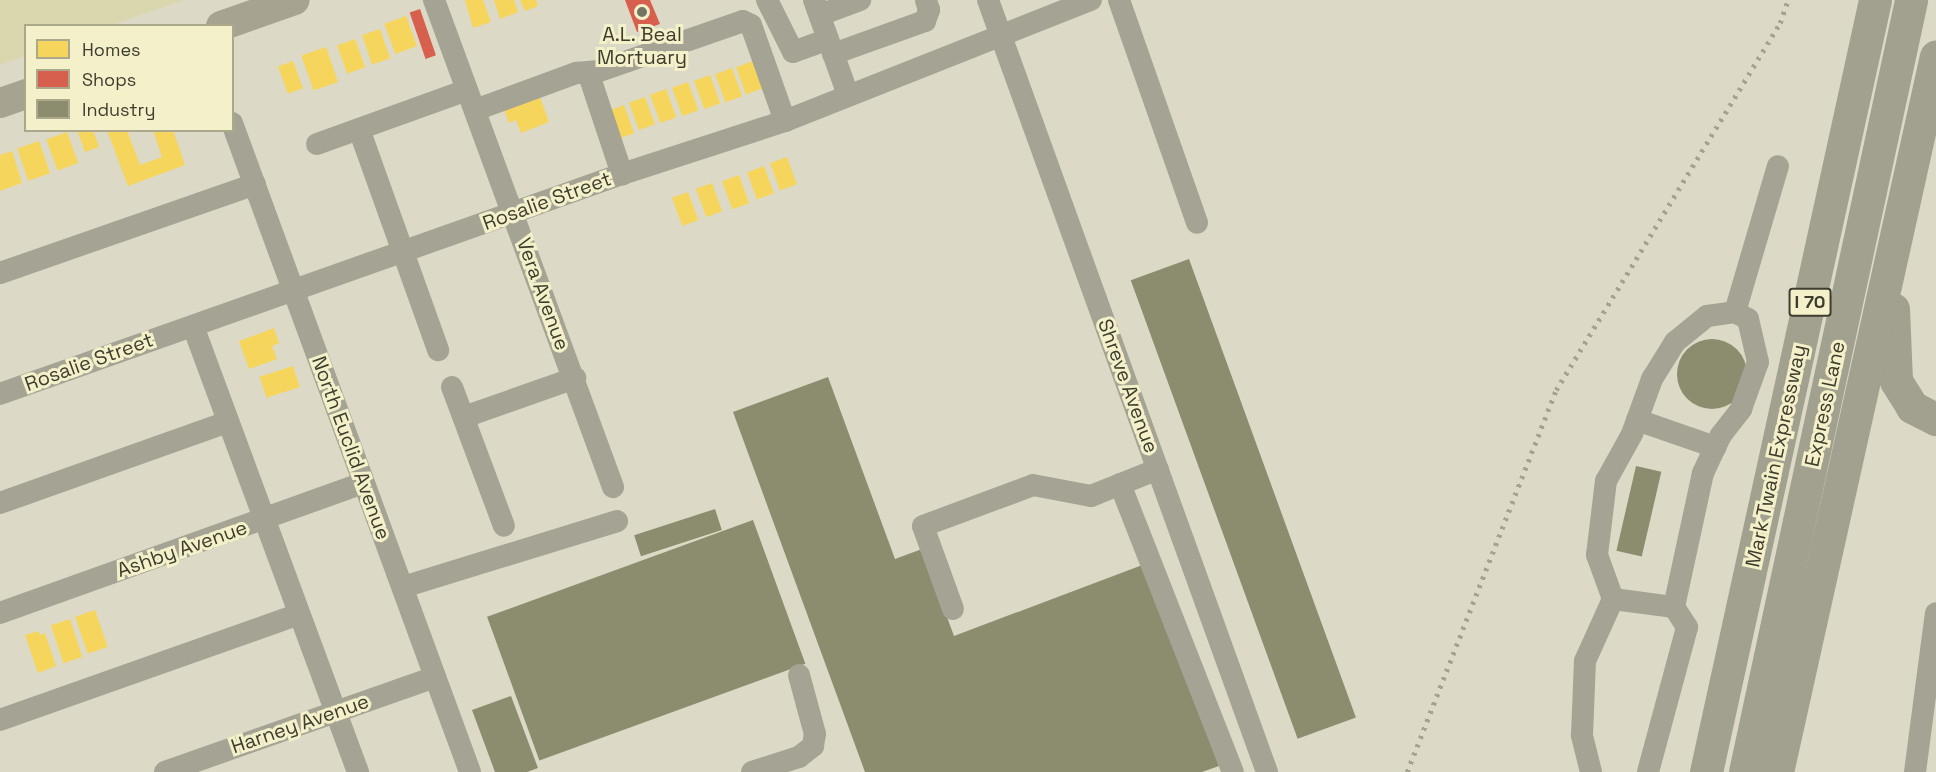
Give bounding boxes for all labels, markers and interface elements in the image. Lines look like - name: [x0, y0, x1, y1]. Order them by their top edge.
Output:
- marker: A.L. Beal Mortuary: [635, 5, 649, 19]
- place label: A.L. Beal Mortuary: [597, 22, 687, 69]
- legend: [24, 24, 234, 132]
- text: Homes: [82, 38, 141, 61]
- text: Shops: [82, 68, 136, 91]
- text: Industry: [82, 98, 155, 121]
- street label: Rosalie Street: [480, 167, 614, 235]
- street label: Vera Avenue: [512, 234, 574, 354]
- road number: I 70: [1788, 287, 1832, 317]
- street label: Shreve Avenue: [1093, 316, 1163, 456]
- street label: Rosalie Street: [22, 328, 156, 396]
- street label: Express Lane: [1800, 339, 1850, 469]
- street label: Mark Twain Expressway: [1741, 342, 1811, 570]
- street label: North Euclid Avenue: [307, 353, 395, 543]
- street label: Ashby Avenue: [114, 515, 250, 583]
- street label: Harney Avenue: [228, 689, 372, 759]

